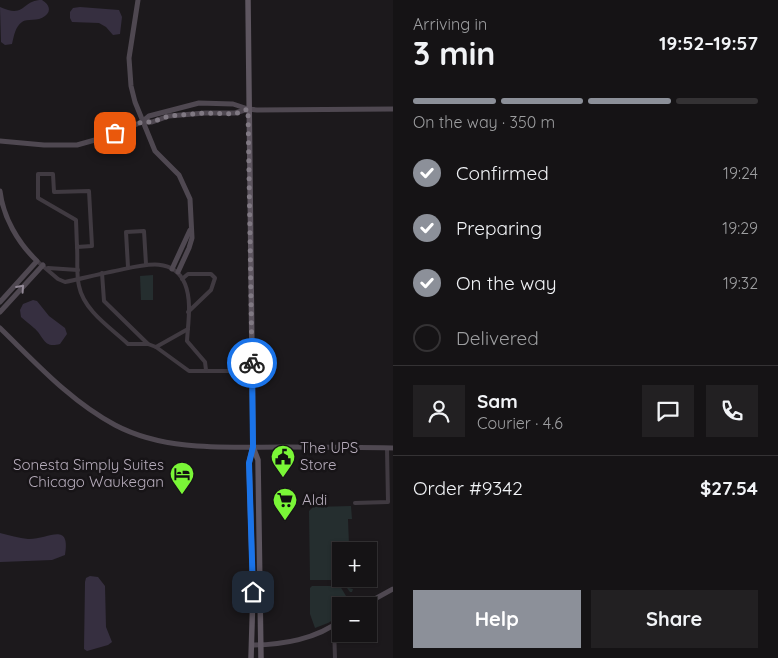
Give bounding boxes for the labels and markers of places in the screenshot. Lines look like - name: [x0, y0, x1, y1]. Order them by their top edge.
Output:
- pin: [94, 112, 136, 154]
- place label: The UPS Store: [300, 438, 358, 474]
- public building icon: The UPS Store: [270, 444, 296, 478]
- place label: Sonesta Simply Suites Chicago Waukegan: [13, 455, 164, 491]
- hotel icon: Sonesta Simply Suites Chicago Waukegan: [169, 461, 195, 495]
- supermarket icon: Aldi: [272, 487, 298, 521]
- place label: Aldi: [302, 490, 327, 509]
- pin: [232, 571, 274, 613]

